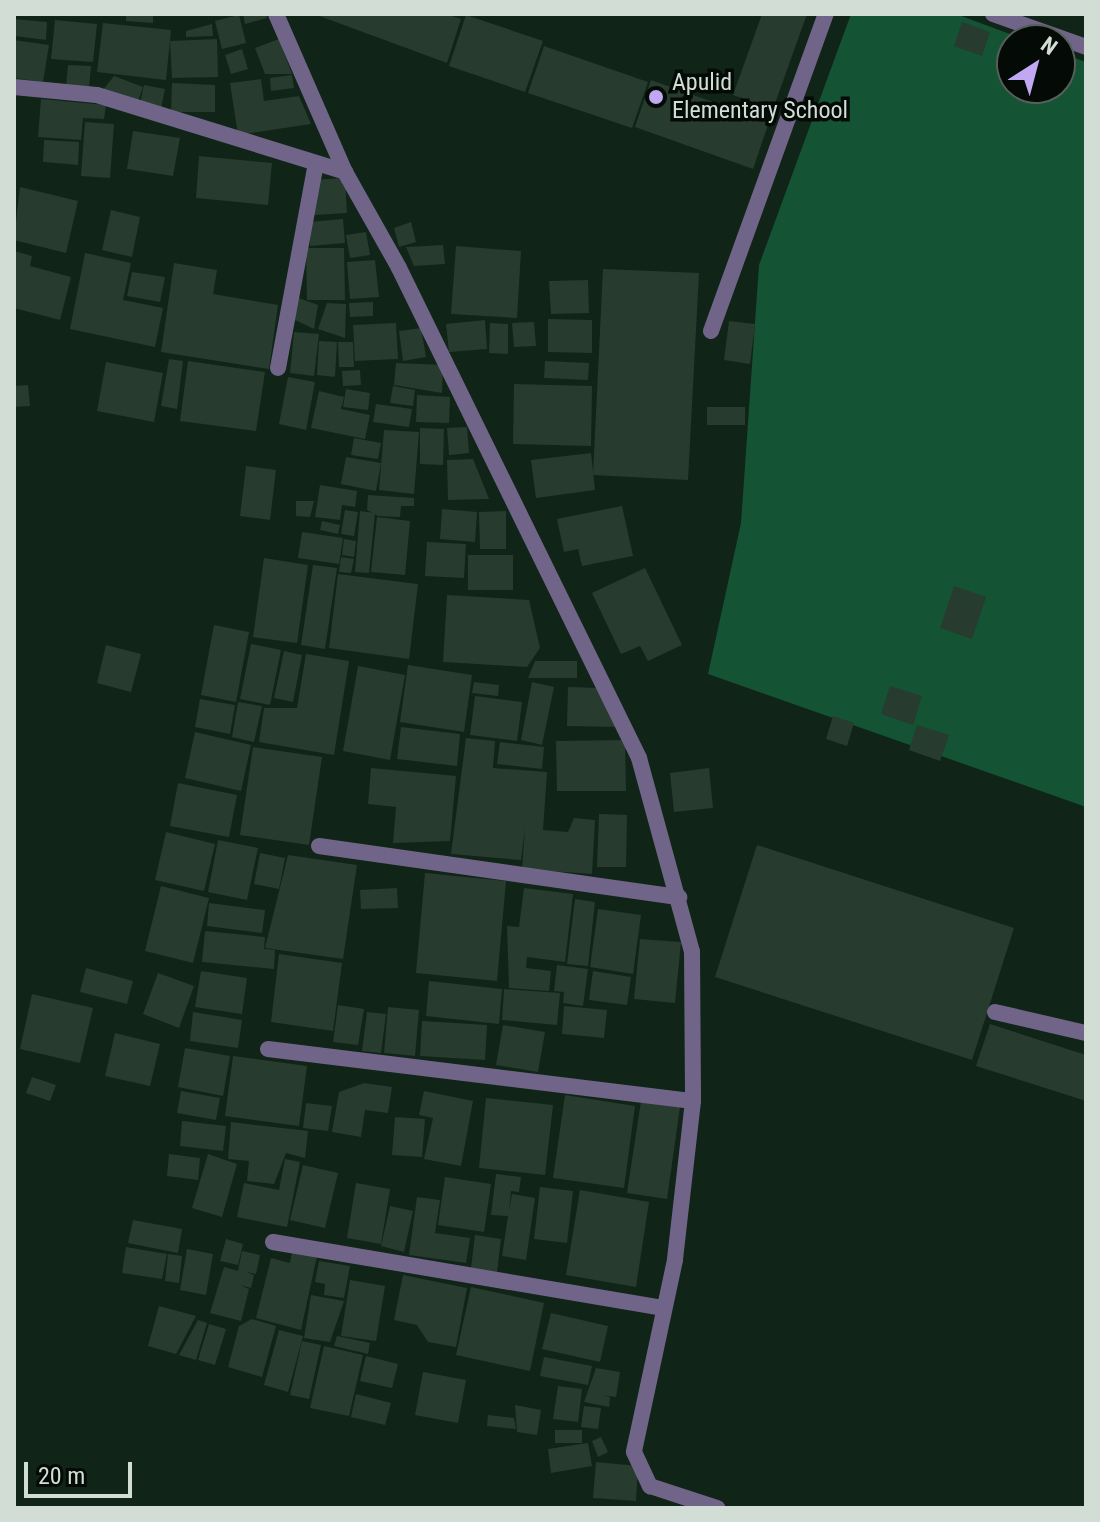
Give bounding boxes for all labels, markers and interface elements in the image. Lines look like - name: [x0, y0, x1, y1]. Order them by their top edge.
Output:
- north arrow: [996, 24, 1076, 104]
- text: N: [1036, 32, 1062, 60]
- place label: Apulid Elementary School: [672, 69, 848, 125]
- marker: Apulid Elementary School: [647, 88, 665, 106]
- scale bar: [28, 1446, 136, 1496]
- text: 20 m: [38, 1462, 85, 1490]

